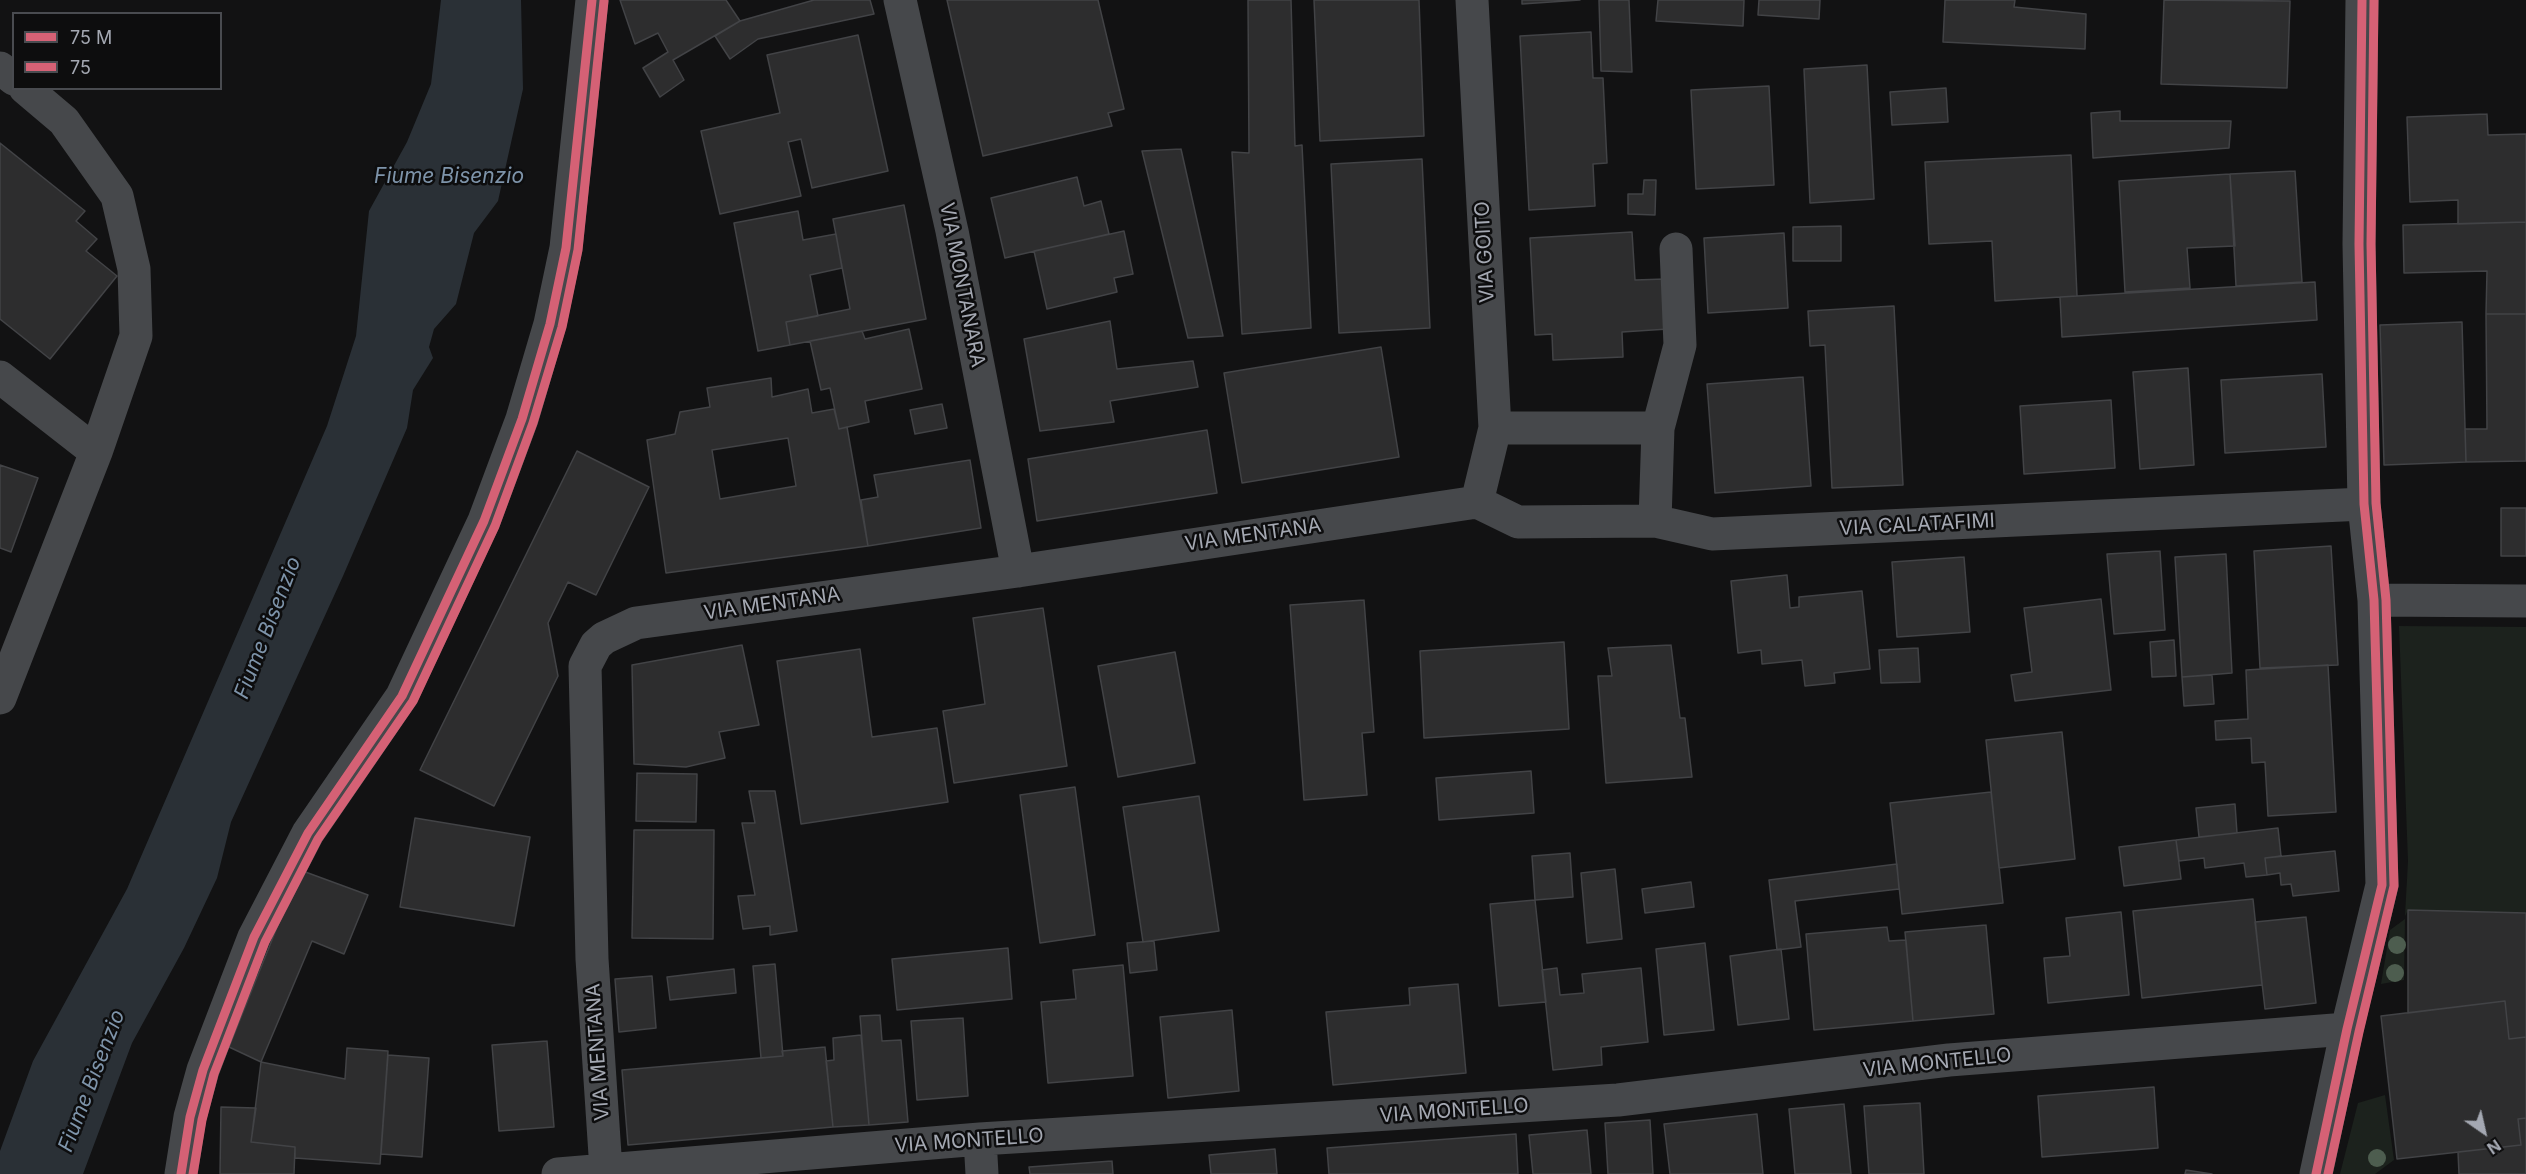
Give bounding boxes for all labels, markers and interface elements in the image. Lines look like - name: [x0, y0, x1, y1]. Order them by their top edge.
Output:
- legend: [12, 12, 222, 90]
- text: 75 M: [70, 27, 112, 48]
- text: 75: [70, 57, 91, 78]
- water label: Fiume Bisenzio: [374, 164, 524, 190]
- street label: VIA MONTANARA: [934, 200, 990, 370]
- street label: VIA GOITO: [1470, 201, 1500, 303]
- street label: VIA CALATAFIMI: [1839, 509, 1995, 541]
- street label: VIA MENTANA: [1183, 514, 1323, 556]
- water label: Fiume Bisenzio: [229, 553, 307, 703]
- street label: VIA MENTANA: [702, 583, 842, 625]
- street label: VIA MENTANA: [581, 983, 615, 1121]
- water label: Fiume Bisenzio: [53, 1006, 131, 1156]
- street label: VIA MONTELLO: [1862, 1043, 2012, 1083]
- street label: VIA MONTELLO: [1379, 1094, 1529, 1128]
- north arrow: [2454, 1102, 2514, 1162]
- street label: VIA MONTELLO: [894, 1124, 1044, 1158]
- text: N: [2483, 1135, 2505, 1159]

